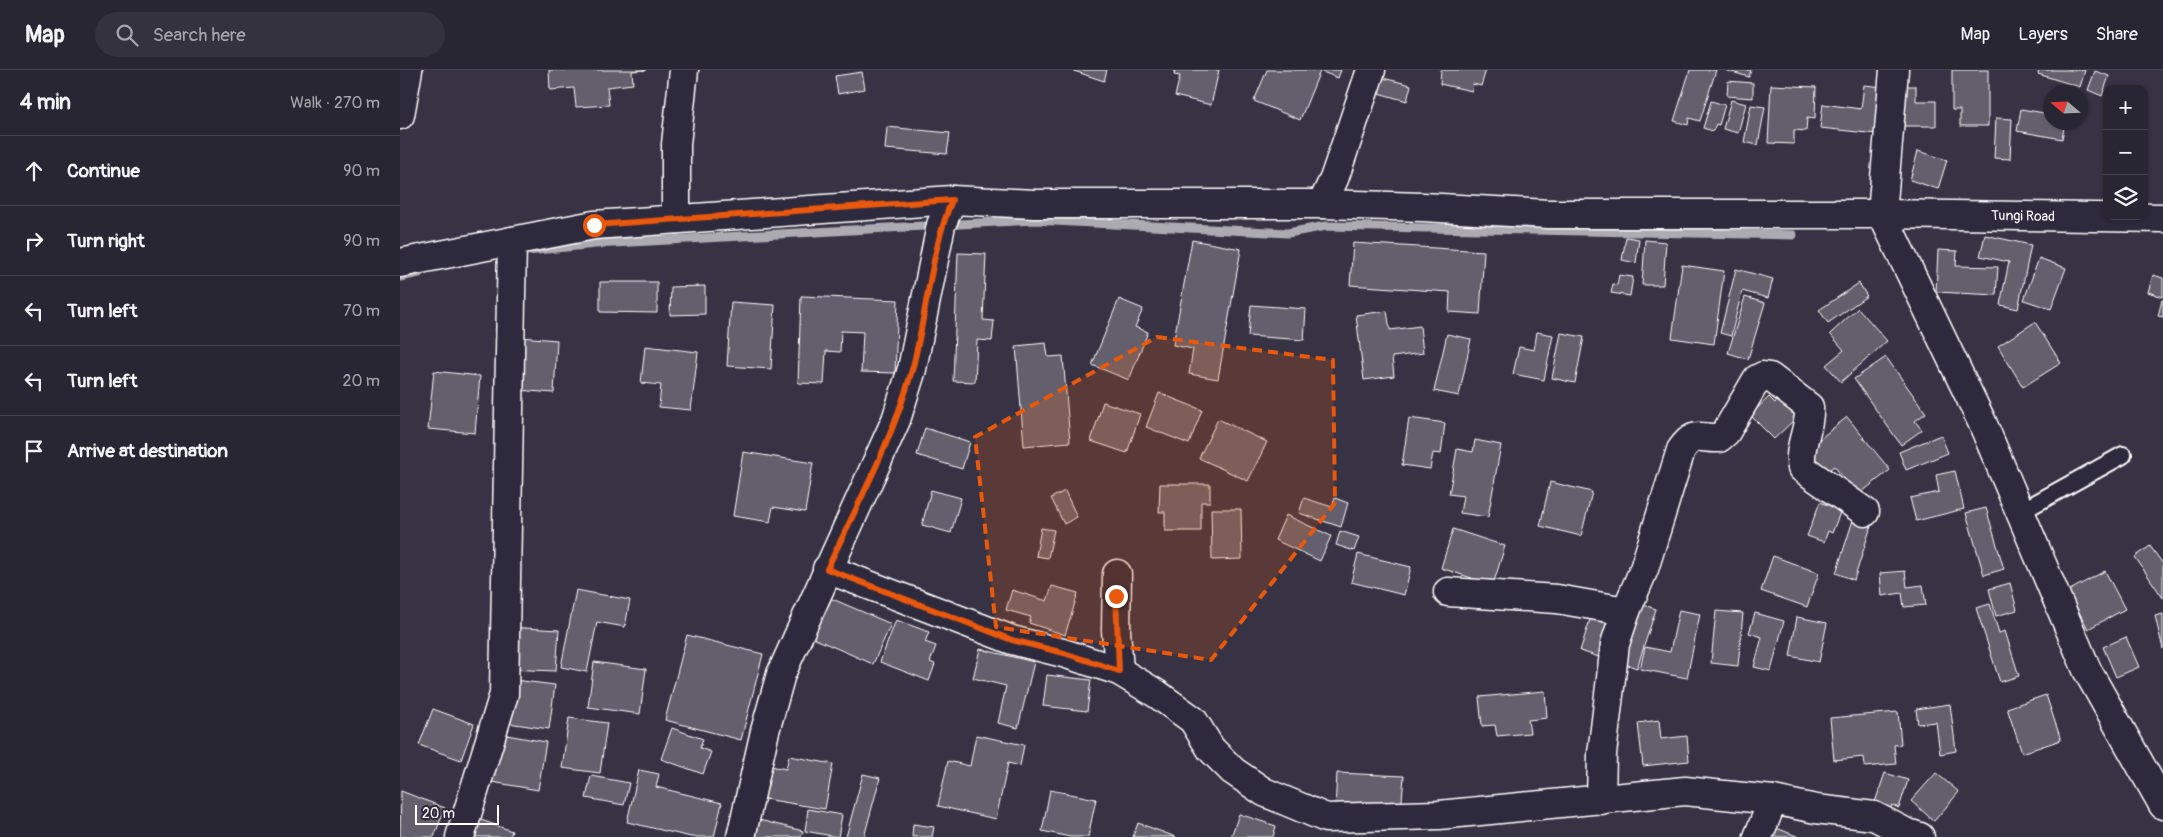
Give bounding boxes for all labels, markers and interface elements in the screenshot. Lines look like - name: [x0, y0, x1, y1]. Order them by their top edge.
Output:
- search box: [95, 12, 445, 57]
- text: Map: [25, 20, 65, 49]
- icon: search: [113, 21, 141, 49]
- text: Search here: [153, 23, 246, 47]
- text: Map: [1961, 23, 1990, 46]
- text: Layers: [2018, 23, 2068, 46]
- text: Share: [2096, 23, 2138, 46]
- north arrow: [2043, 85, 2088, 130]
- map controls: [2103, 85, 2148, 220]
- button: +: [2103, 85, 2148, 130]
- text: 4 min: [20, 89, 71, 116]
- text: Walk · 270 m: [290, 93, 380, 113]
- button: −: [2103, 130, 2148, 175]
- icon: ahead: [20, 157, 48, 185]
- text: Continue: [67, 159, 140, 183]
- text: 90 m: [343, 161, 380, 181]
- button: layers: [2103, 175, 2148, 220]
- street label: Tungi Road: [1991, 207, 2055, 225]
- route start: [583, 214, 606, 237]
- icon: right: [20, 227, 48, 255]
- text: Turn right: [67, 229, 145, 253]
- text: 90 m: [343, 231, 380, 251]
- icon: left: [20, 297, 48, 325]
- text: Turn left: [67, 299, 137, 323]
- text: 70 m: [343, 301, 380, 321]
- icon: left: [20, 367, 48, 395]
- text: Turn left: [67, 369, 137, 393]
- text: 20 m: [342, 371, 380, 391]
- icon: arrive: [20, 437, 48, 465]
- text: Arrive at destination: [67, 439, 228, 463]
- route end: [1105, 585, 1128, 608]
- scale bar: [415, 802, 499, 825]
- text: 20 m: [422, 805, 455, 822]

